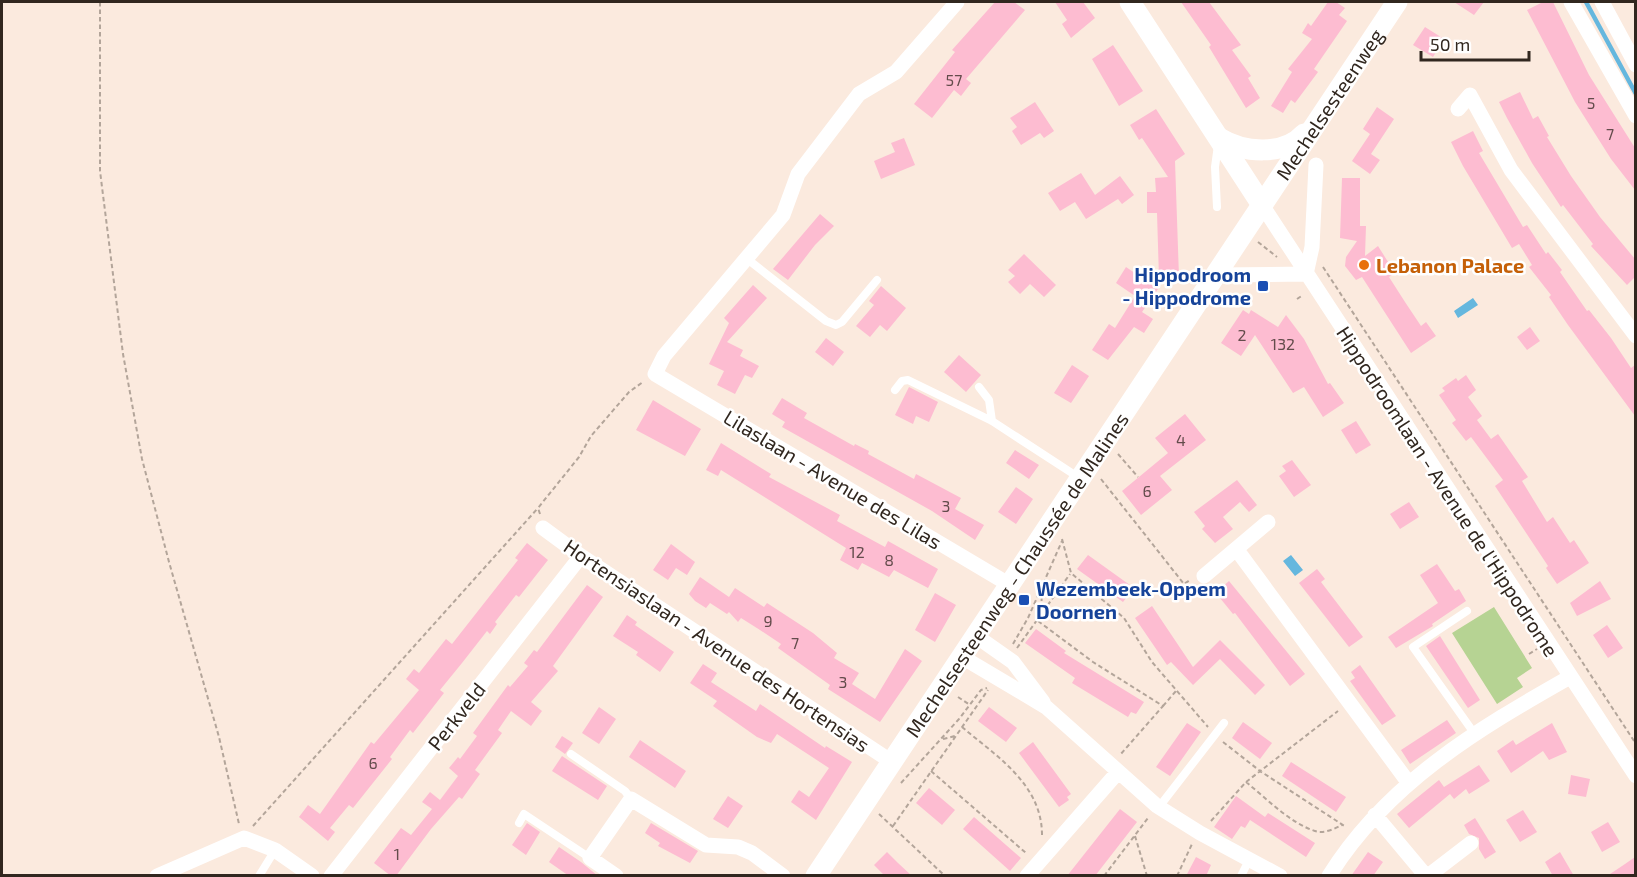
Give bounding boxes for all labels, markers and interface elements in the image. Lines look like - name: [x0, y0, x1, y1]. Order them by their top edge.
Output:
- street label: Mechelsesteenweg: [1270, 24, 1388, 184]
- scale bar: [1421, 24, 1529, 62]
- text: 50 m: [1430, 33, 1470, 55]
- house number: 57: [946, 70, 962, 89]
- house number: 5: [1587, 93, 1595, 112]
- house number: 7: [1606, 124, 1614, 143]
- place label: Lebanon Palace: [1376, 253, 1524, 277]
- marker: Lebanon Palace: [1357, 258, 1371, 272]
- place label: Hippodroom - Hippodrome: [1122, 262, 1251, 309]
- marker: Hippodroom - Hippodrome: [1256, 279, 1270, 293]
- street label: Hippodroomlaan - Avenue de l'Hippodrome: [1332, 321, 1564, 661]
- house number: 2: [1238, 325, 1247, 344]
- house number: 132: [1271, 334, 1295, 353]
- street label: Lilaslaan - Avenue des Lilas: [720, 404, 946, 554]
- street label: Mechelsesteenweg - Chaussée de Malines: [900, 408, 1133, 741]
- house number: 4: [1176, 430, 1186, 449]
- house number: 6: [1142, 481, 1152, 500]
- house number: 3: [942, 496, 950, 515]
- street label: Hortensiaslaan - Avenue des Hortensias: [560, 534, 874, 756]
- house number: 12: [849, 542, 865, 561]
- house number: 8: [884, 550, 894, 569]
- place label: Wezembeek-Oppem Doornen: [1036, 576, 1226, 623]
- marker: Wezembeek-Oppem Doornen: [1017, 593, 1031, 607]
- house number: 9: [763, 611, 773, 630]
- house number: 7: [791, 633, 799, 652]
- house number: 3: [839, 672, 847, 691]
- street label: Perkveld: [422, 677, 490, 755]
- house number: 6: [368, 753, 378, 772]
- house number: 1: [394, 844, 400, 863]

